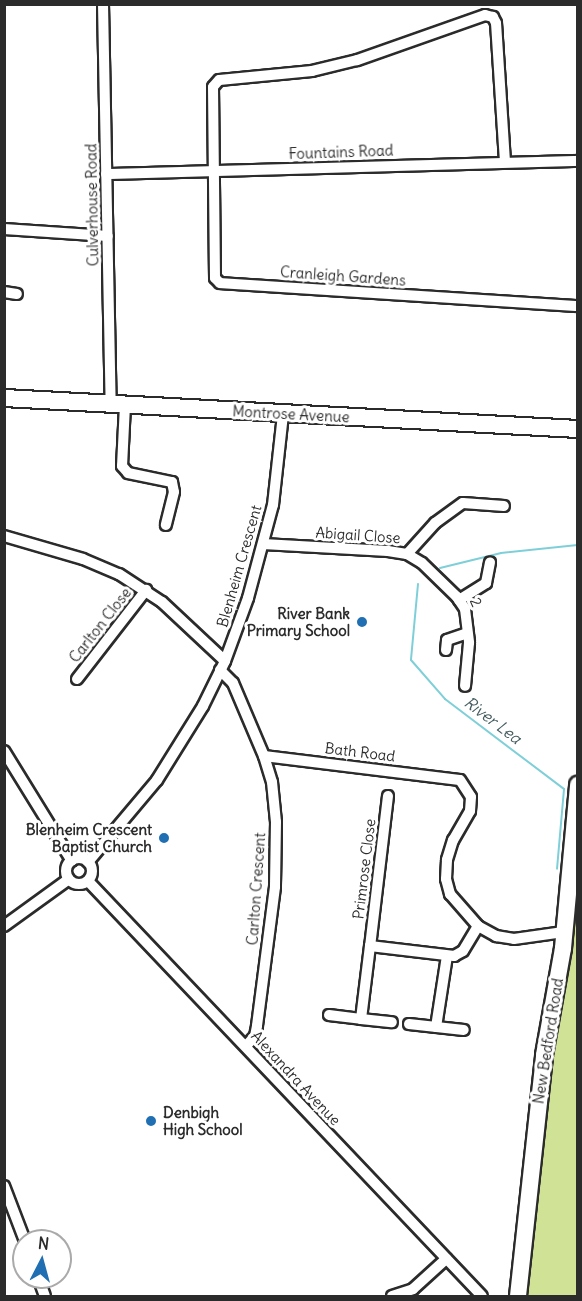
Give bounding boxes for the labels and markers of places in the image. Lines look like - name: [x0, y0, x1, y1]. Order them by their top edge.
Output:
- place label: River Bank Primary School: [247, 604, 350, 639]
- marker: River Bank Primary School: [355, 615, 369, 629]
- place label: Blenheim Crescent Baptist Church: [26, 820, 152, 855]
- marker: Blenheim Crescent Baptist Church: [157, 831, 171, 845]
- place label: Denbigh High School: [163, 1103, 243, 1138]
- marker: Denbigh High School: [144, 1114, 158, 1128]

